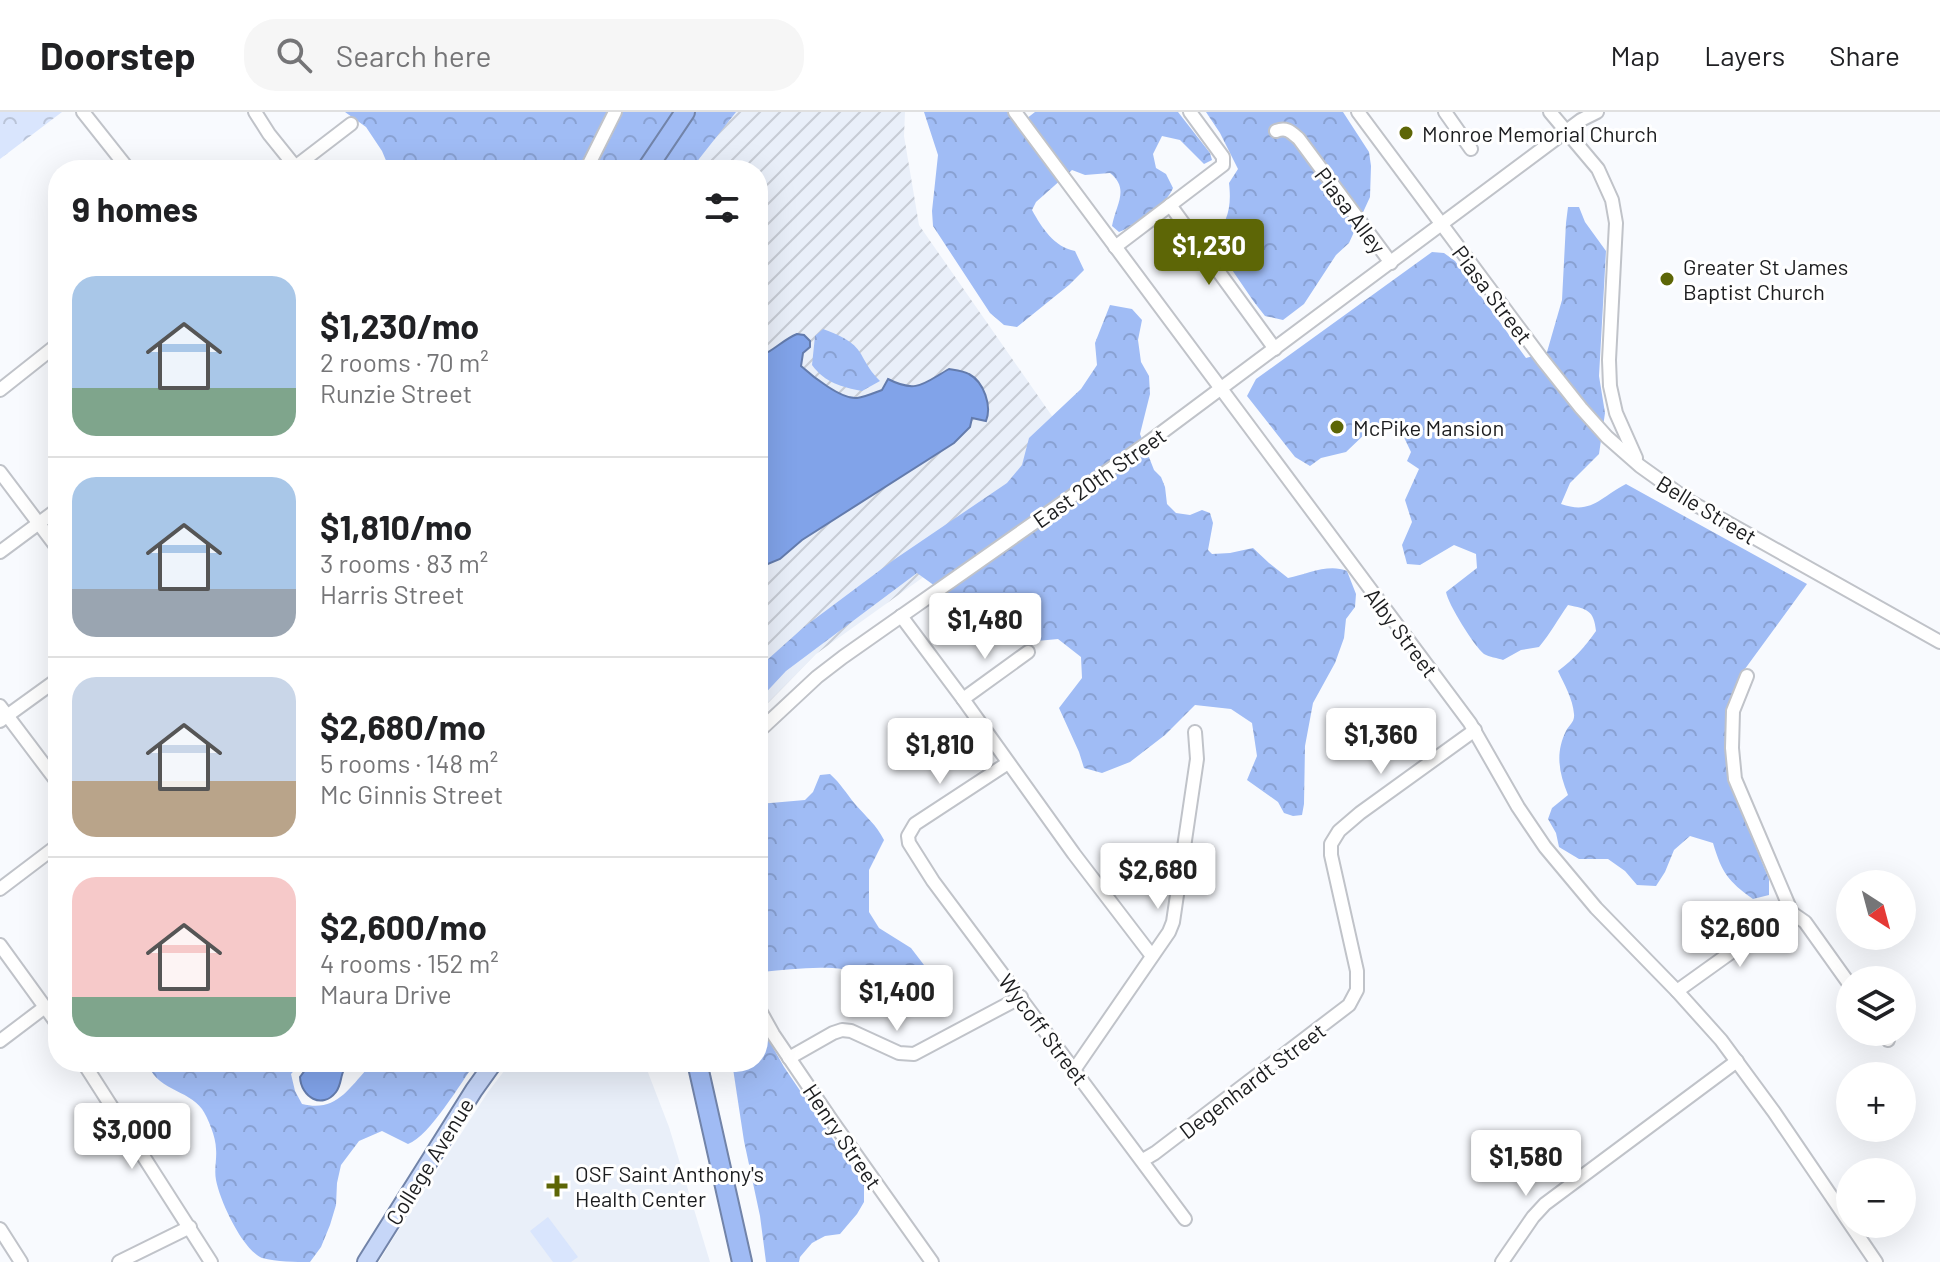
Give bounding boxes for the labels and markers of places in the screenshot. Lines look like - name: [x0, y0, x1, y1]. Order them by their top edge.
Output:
- place label: Monroe Memorial Church: [1422, 120, 1658, 146]
- marker: Monroe Memorial Church: [1397, 124, 1415, 142]
- pin: $1,230: [1144, 219, 1274, 287]
- place label: Greater St James Baptist Church: [1683, 253, 1848, 304]
- marker: Greater St James Baptist Church: [1658, 270, 1676, 288]
- place label: McPike Mansion: [1353, 414, 1504, 440]
- marker: McPike Mansion: [1328, 418, 1346, 436]
- pin: $1,480: [920, 593, 1050, 661]
- pin: $1,360: [1316, 708, 1446, 776]
- pin: $1,810: [875, 718, 1005, 786]
- pin: $2,680: [1093, 843, 1223, 911]
- pin: $2,600: [1675, 901, 1805, 969]
- pin: $1,400: [832, 965, 962, 1033]
- pin: $3,000: [67, 1103, 197, 1171]
- pin: $1,580: [1461, 1130, 1591, 1198]
- place label: OSF Saint Anthony's Health Center: [575, 1160, 764, 1211]
- marker: OSF Saint Anthony's Health Center: [546, 1175, 568, 1197]

